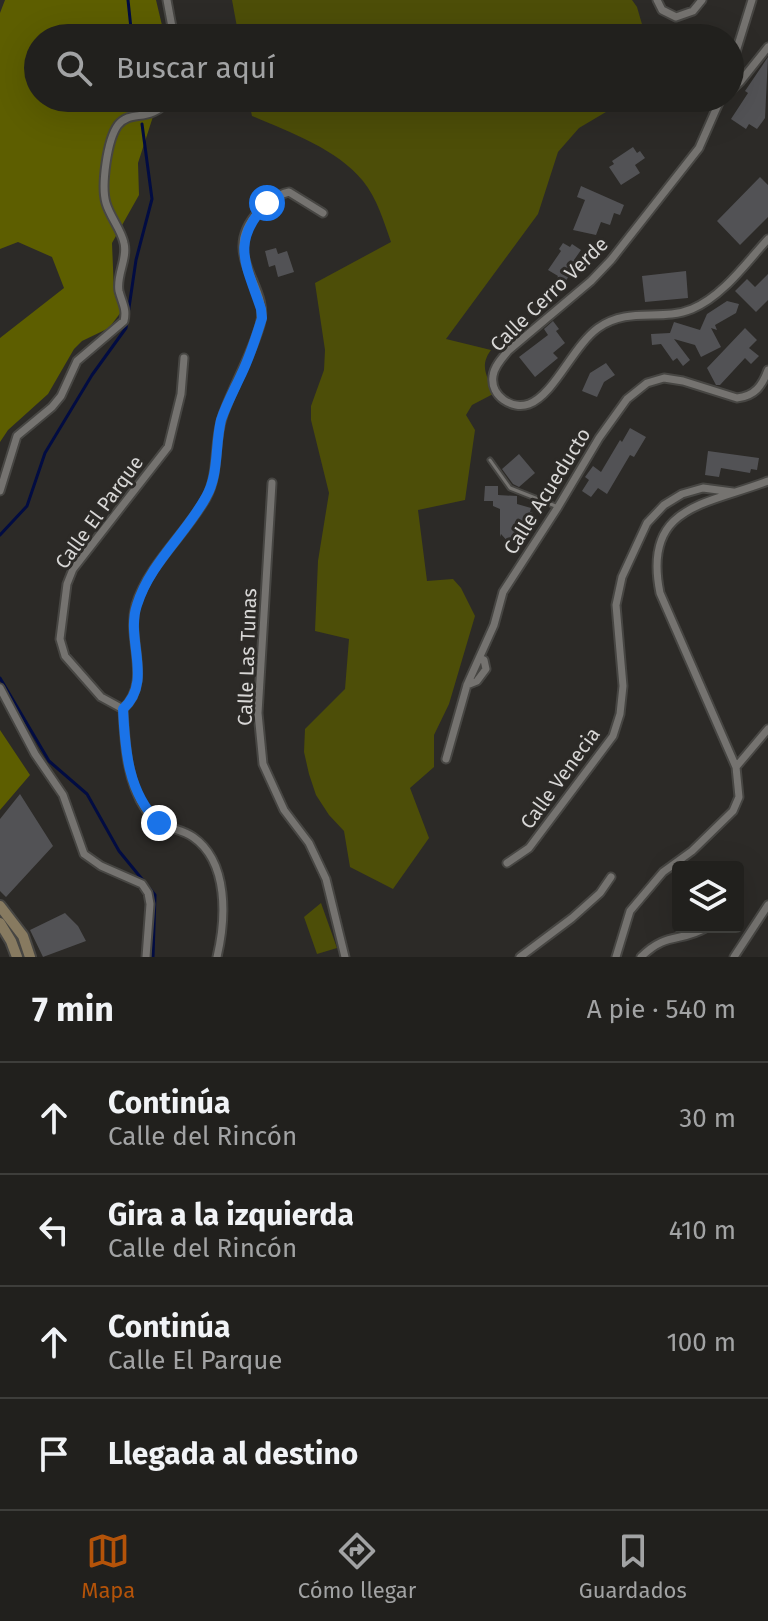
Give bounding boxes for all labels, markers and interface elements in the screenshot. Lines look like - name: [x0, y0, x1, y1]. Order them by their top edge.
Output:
- search box: [24, 24, 744, 112]
- icon: search: [52, 46, 96, 90]
- text: Buscar aquí: [116, 50, 276, 86]
- route start: [249, 185, 285, 221]
- street label: Calle Cerro Verde: [485, 232, 613, 356]
- street label: Calle Acueducto: [499, 423, 595, 559]
- street label: Calle El Parque: [50, 451, 148, 573]
- street label: Calle Las Tunas: [233, 588, 261, 726]
- street label: Calle Venecia: [515, 723, 605, 833]
- route end: [141, 805, 177, 841]
- map controls: [672, 861, 744, 933]
- button: layers: [672, 861, 744, 933]
- text: 7 min: [32, 989, 114, 1030]
- text: A pie · 540 m: [587, 994, 736, 1025]
- text: Continúa: [108, 1085, 230, 1121]
- icon: ahead: [32, 1096, 76, 1140]
- text: 30 m: [679, 1103, 736, 1134]
- text: Calle del Rincón: [108, 1121, 297, 1152]
- text: Gira a la izquierda: [108, 1197, 354, 1233]
- icon: left: [32, 1208, 76, 1252]
- text: 410 m: [669, 1215, 736, 1246]
- text: Calle del Rincón: [108, 1233, 297, 1264]
- text: Continúa: [108, 1309, 230, 1345]
- icon: ahead: [32, 1320, 76, 1364]
- text: 100 m: [667, 1327, 736, 1358]
- text: Calle El Parque: [108, 1345, 283, 1376]
- icon: arrive: [32, 1432, 76, 1476]
- text: Llegada al destino: [108, 1436, 358, 1472]
- tab: Mapa: [81, 1529, 135, 1604]
- tab: Cómo llegar: [298, 1529, 416, 1604]
- tab: Guardados: [579, 1529, 687, 1604]

